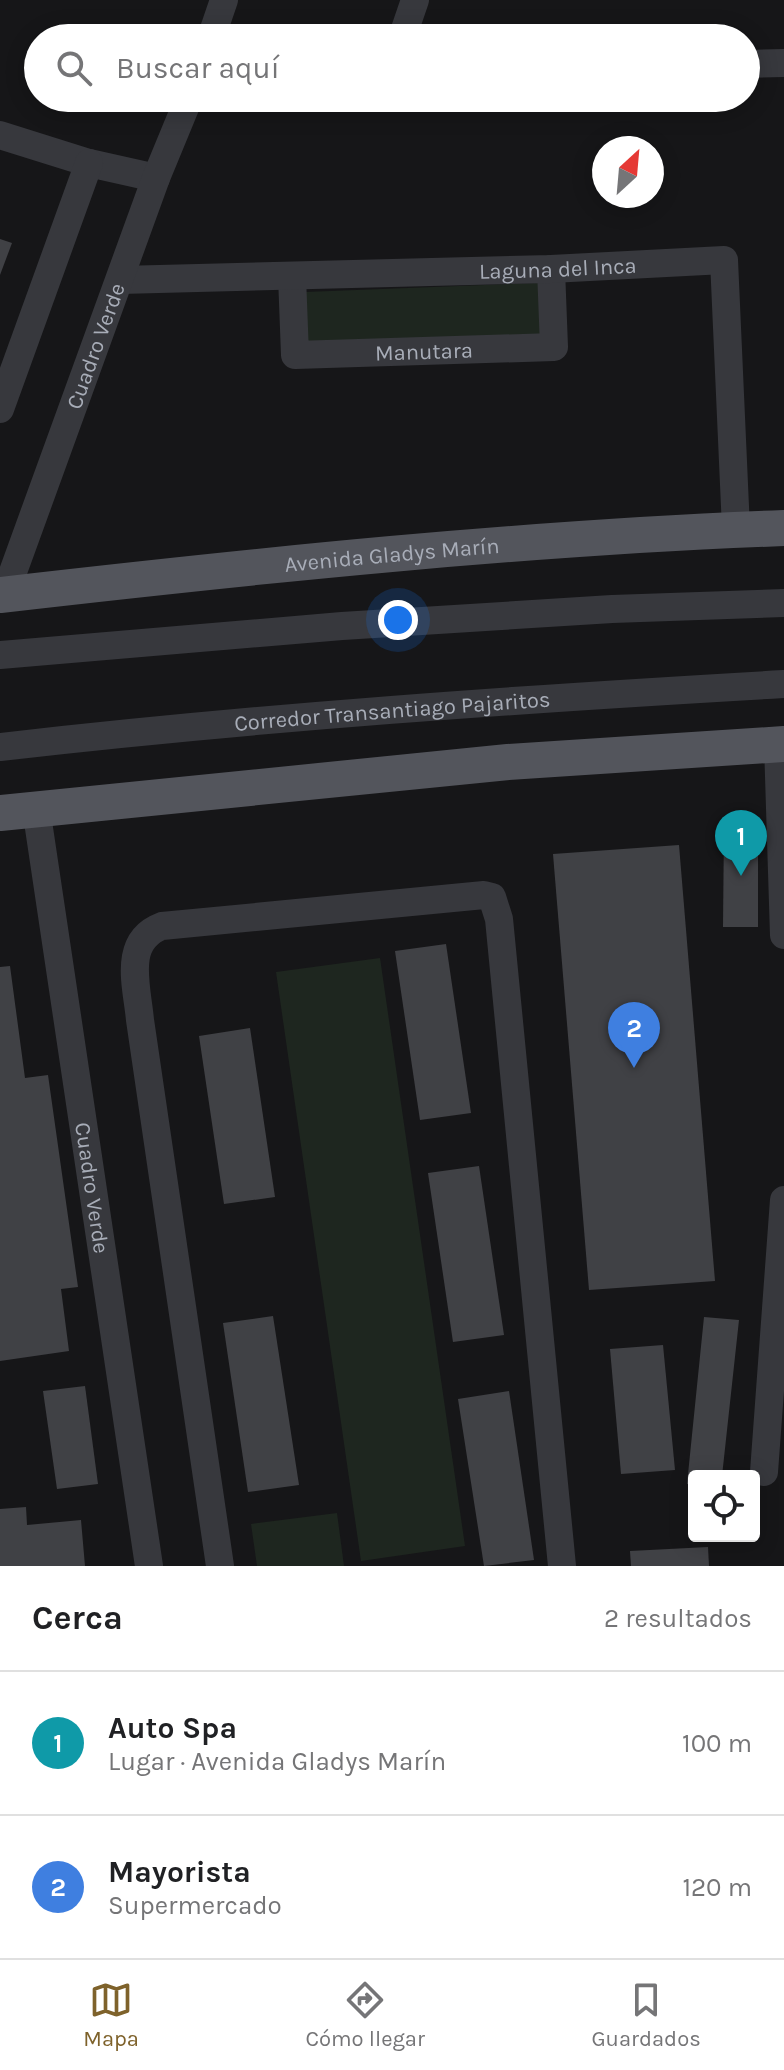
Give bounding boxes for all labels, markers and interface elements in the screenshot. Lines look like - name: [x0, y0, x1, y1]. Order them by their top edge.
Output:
- search box: [24, 24, 760, 112]
- icon: search: [52, 46, 96, 90]
- text: Buscar aquí: [116, 50, 280, 86]
- north arrow: [592, 136, 664, 208]
- street label: Laguna del Inca: [479, 253, 637, 285]
- street label: Cuadro Verde: [61, 279, 131, 413]
- street label: Manutara: [375, 338, 473, 367]
- street label: Avenida Gladys Marín: [283, 533, 501, 578]
- your location: [378, 600, 418, 640]
- street label: Corredor Transantiago Pajaritos: [233, 686, 551, 737]
- pin: 1: [715, 810, 767, 876]
- pin: 2: [608, 1002, 660, 1068]
- street label: Cuadro Verde: [69, 1120, 114, 1255]
- map controls: [688, 1470, 760, 1542]
- button: locate: [688, 1470, 760, 1542]
- text: Cerca: [32, 1598, 123, 1638]
- text: 2 resultados: [604, 1603, 752, 1634]
- text: Auto Spa: [108, 1710, 237, 1746]
- text: 1: [53, 1728, 63, 1759]
- text: 100 m: [682, 1728, 752, 1759]
- text: Lugar · Avenida Gladys Marín: [108, 1746, 446, 1777]
- text: Mayorista: [108, 1854, 251, 1890]
- text: 2: [50, 1872, 66, 1903]
- text: 120 m: [682, 1872, 752, 1903]
- text: Supermercado: [108, 1890, 282, 1921]
- tab: Mapa: [83, 1978, 139, 2052]
- tab: Cómo llegar: [305, 1978, 425, 2052]
- tab: Guardados: [591, 1978, 701, 2052]

